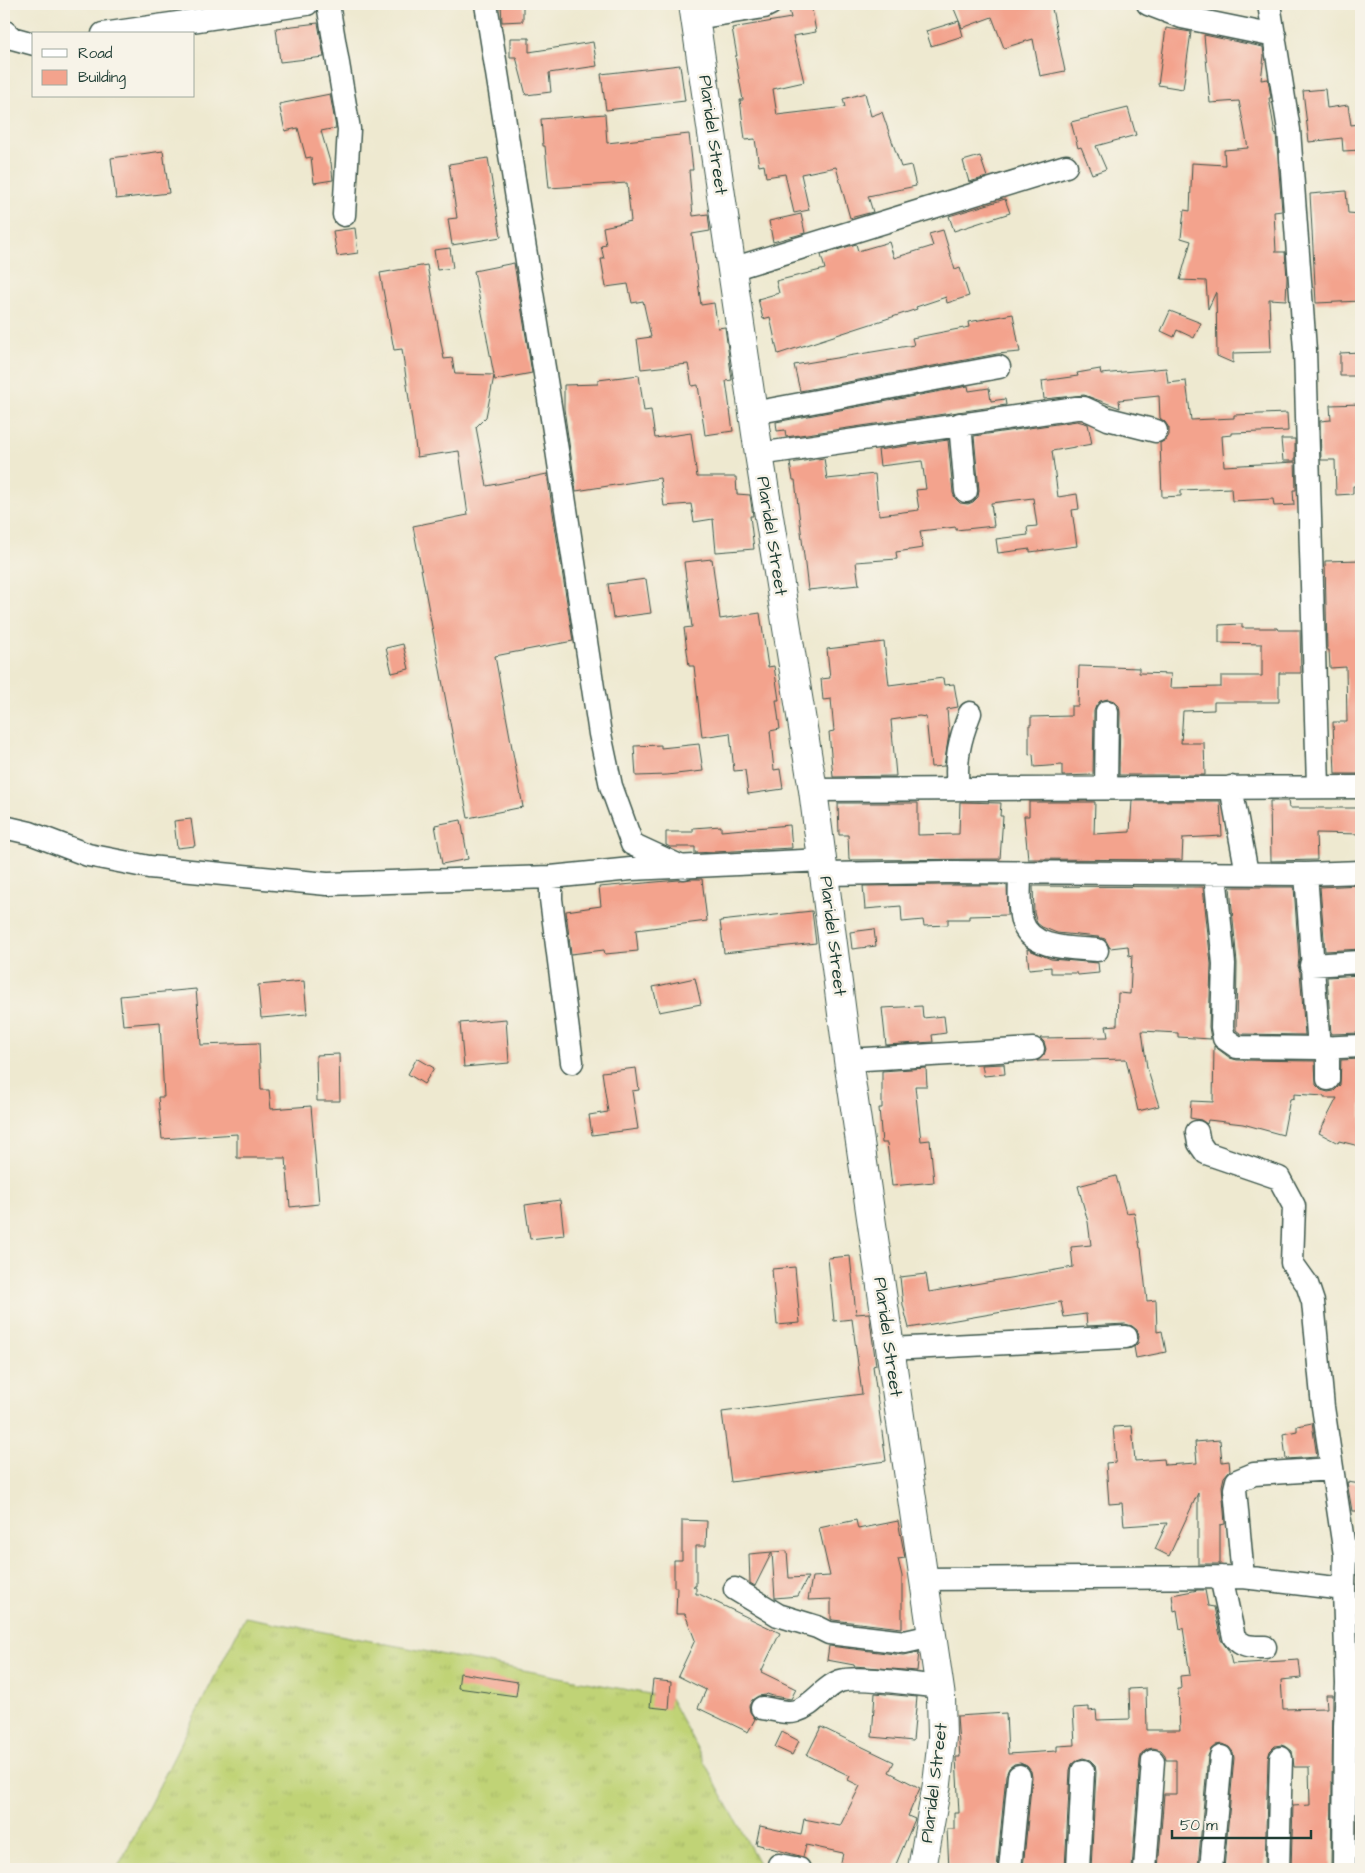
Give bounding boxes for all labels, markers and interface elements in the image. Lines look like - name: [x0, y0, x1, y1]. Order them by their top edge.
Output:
- legend: [32, 32, 195, 98]
- text: Road: [78, 43, 113, 64]
- text: Building: [78, 67, 126, 89]
- street label: Plaridel Street: [692, 74, 734, 197]
- street label: Plaridel Street: [750, 474, 794, 598]
- street label: Plaridel Street: [813, 875, 853, 998]
- street label: Plaridel Street: [867, 1276, 909, 1399]
- street label: Plaridel Street: [914, 1721, 954, 1844]
- scale bar: [1172, 1808, 1311, 1840]
- text: 50 m: [1180, 1815, 1218, 1836]

